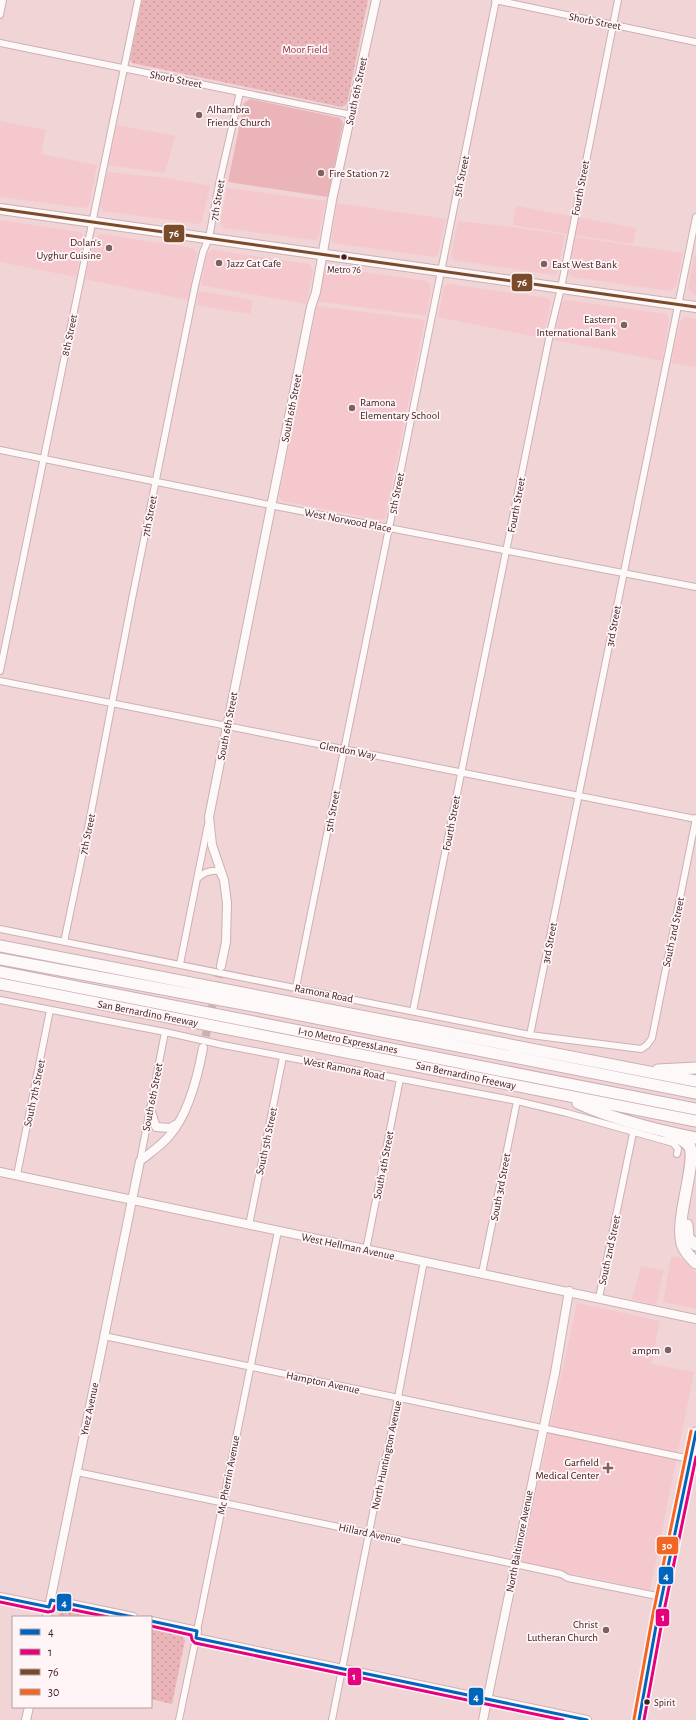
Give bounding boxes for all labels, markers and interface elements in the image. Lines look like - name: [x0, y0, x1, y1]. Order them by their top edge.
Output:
- street label: Shorb Street: [568, 11, 622, 32]
- park label: Moor Field: [282, 44, 328, 55]
- street label: South 6th Street: [344, 56, 369, 126]
- street label: Shorb Street: [149, 69, 203, 90]
- place label: Alhambra Friends Church: [207, 104, 270, 128]
- marker: Alhambra Friends Church: [194, 110, 204, 120]
- street label: 5th Street: [452, 154, 471, 198]
- street label: Fourth Street: [570, 159, 591, 217]
- marker: Fire Station 72: [316, 168, 326, 178]
- place label: Fire Station 72: [329, 168, 389, 179]
- street label: 7th Street: [208, 178, 227, 221]
- line badge: 76: [163, 224, 185, 243]
- text: 76: [169, 228, 179, 239]
- place label: Dolan's Uyghur Cuisine: [36, 237, 101, 261]
- marker: Dolan's Uyghur Cuisine: [104, 243, 114, 253]
- marker: Metro 76: [339, 252, 349, 262]
- marker: Jazz Cat Cafe: [214, 258, 224, 268]
- place label: Jazz Cat Cafe: [227, 258, 281, 269]
- marker: East West Bank: [539, 259, 549, 269]
- place label: East West Bank: [552, 259, 617, 270]
- place label: Metro 76: [327, 265, 361, 275]
- line badge: 76: [511, 273, 533, 292]
- text: 76: [517, 277, 527, 288]
- street label: 8th Street: [60, 313, 79, 357]
- place label: Eastern International Bank: [536, 314, 616, 338]
- marker: Eastern International Bank: [619, 320, 629, 330]
- street label: South 6th Street: [279, 373, 304, 443]
- place label: Ramona Elementary School: [360, 397, 440, 421]
- marker: Ramona Elementary School: [347, 403, 357, 413]
- street label: 5th Street: [387, 471, 406, 515]
- street label: Fourth Street: [506, 476, 527, 534]
- street label: 7th Street: [140, 494, 159, 538]
- street label: West Norwood Place: [303, 507, 392, 534]
- street label: 3rd Street: [604, 604, 623, 648]
- street label: South 6th Street: [215, 691, 240, 761]
- street label: Glendon Way: [319, 740, 377, 761]
- street label: 5th Street: [323, 789, 342, 833]
- street label: Fourth Street: [441, 794, 462, 852]
- street label: 7th Street: [78, 812, 97, 856]
- street label: South 2nd Street: [661, 896, 686, 968]
- street label: 3rd Street: [540, 921, 559, 965]
- street label: Ramona Road: [294, 982, 354, 1005]
- street label: San Bernardino Freeway: [97, 998, 199, 1029]
- street label: I-10 Metro ExpressLanes: [297, 1025, 399, 1056]
- street label: West Ramona Road: [302, 1055, 386, 1082]
- street label: South 7th Street: [22, 1058, 47, 1128]
- street label: San Bernardino Freeway: [415, 1059, 517, 1092]
- street label: South 6th Street: [140, 1062, 165, 1132]
- street label: South 5th Street: [254, 1106, 279, 1176]
- street label: South 4th Street: [371, 1130, 396, 1200]
- street label: South 3rd Street: [489, 1152, 513, 1222]
- street label: South 2nd Street: [597, 1214, 622, 1286]
- street label: West Hellman Avenue: [300, 1231, 395, 1262]
- place label: ampm: [632, 1345, 660, 1356]
- marker: ampm: [663, 1345, 673, 1355]
- street label: Hampton Avenue: [285, 1369, 361, 1396]
- street label: Ynez Avenue: [78, 1381, 101, 1437]
- street label: North Huntington Avenue: [370, 1400, 403, 1511]
- street label: Mc Pherrin Avenue: [215, 1435, 242, 1516]
- place label: Garfield Medical Center: [535, 1457, 599, 1481]
- marker: Garfield Medical Center: [602, 1462, 614, 1474]
- street label: North Baltimore Avenue: [504, 1489, 535, 1593]
- street label: Hillard Avenue: [338, 1521, 402, 1545]
- line badge: 30: [656, 1536, 679, 1555]
- text: 30: [662, 1540, 672, 1551]
- line badge: 4: [658, 1566, 674, 1585]
- text: 4: [663, 1571, 669, 1582]
- line badge: 4: [56, 1593, 72, 1612]
- text: 4: [61, 1598, 67, 1609]
- line badge: 1: [655, 1608, 670, 1627]
- text: 1: [661, 1612, 665, 1623]
- legend: [12, 1616, 152, 1708]
- place label: Christ Lutheran Church: [527, 1619, 598, 1643]
- marker: Christ Lutheran Church: [601, 1625, 611, 1635]
- text: 4: [48, 1626, 54, 1638]
- text: 1: [48, 1646, 52, 1658]
- text: 76: [48, 1666, 59, 1678]
- line badge: 1: [347, 1667, 362, 1686]
- text: 1: [352, 1671, 356, 1682]
- text: 30: [48, 1686, 59, 1698]
- line badge: 4: [468, 1687, 484, 1706]
- text: 4: [473, 1692, 479, 1703]
- marker: Spirit: [642, 1697, 652, 1707]
- place label: Spirit: [654, 1698, 676, 1708]

